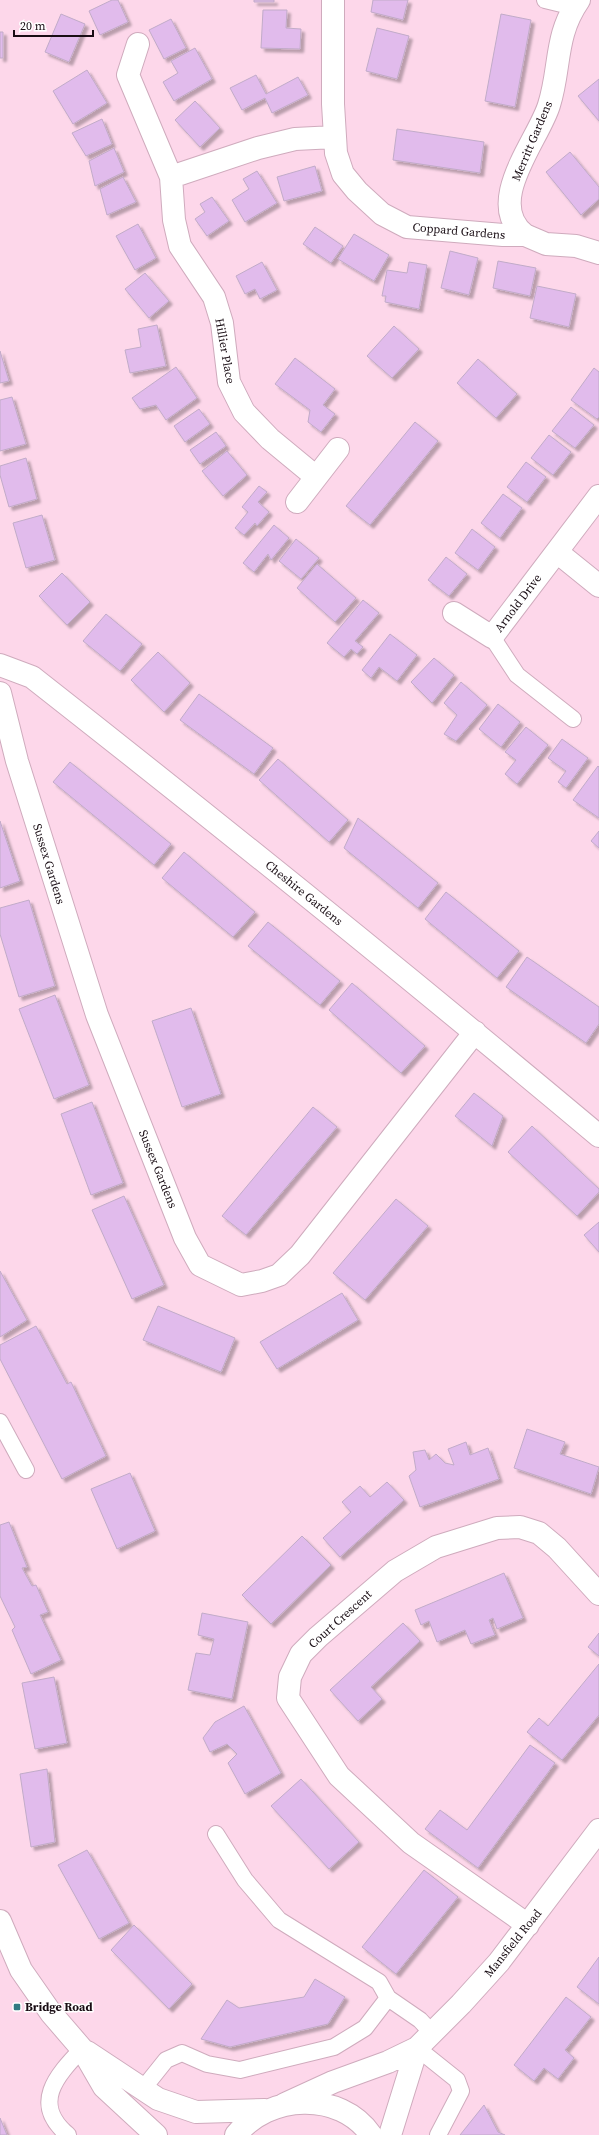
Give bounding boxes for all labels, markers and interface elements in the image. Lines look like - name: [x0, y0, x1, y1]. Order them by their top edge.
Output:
- scale bar: [14, 12, 93, 38]
- text: 20 m: [20, 18, 46, 34]
- street label: Merritt Gardens: [508, 98, 556, 184]
- street label: Coppard Gardens: [412, 219, 506, 243]
- street label: Hillier Place: [211, 317, 239, 385]
- street label: Arnold Drive: [491, 571, 545, 635]
- street label: Sussex Gardens: [29, 822, 69, 906]
- street label: Cheshire Gardens: [262, 857, 346, 929]
- street label: Sussex Gardens: [135, 1127, 181, 1211]
- street label: Court Crescent: [305, 1586, 375, 1652]
- street label: Mansfield Road: [481, 1906, 545, 1980]
- place label: Bridge Road: [25, 1999, 93, 2015]
- marker: Bridge Road: [12, 2002, 22, 2012]

